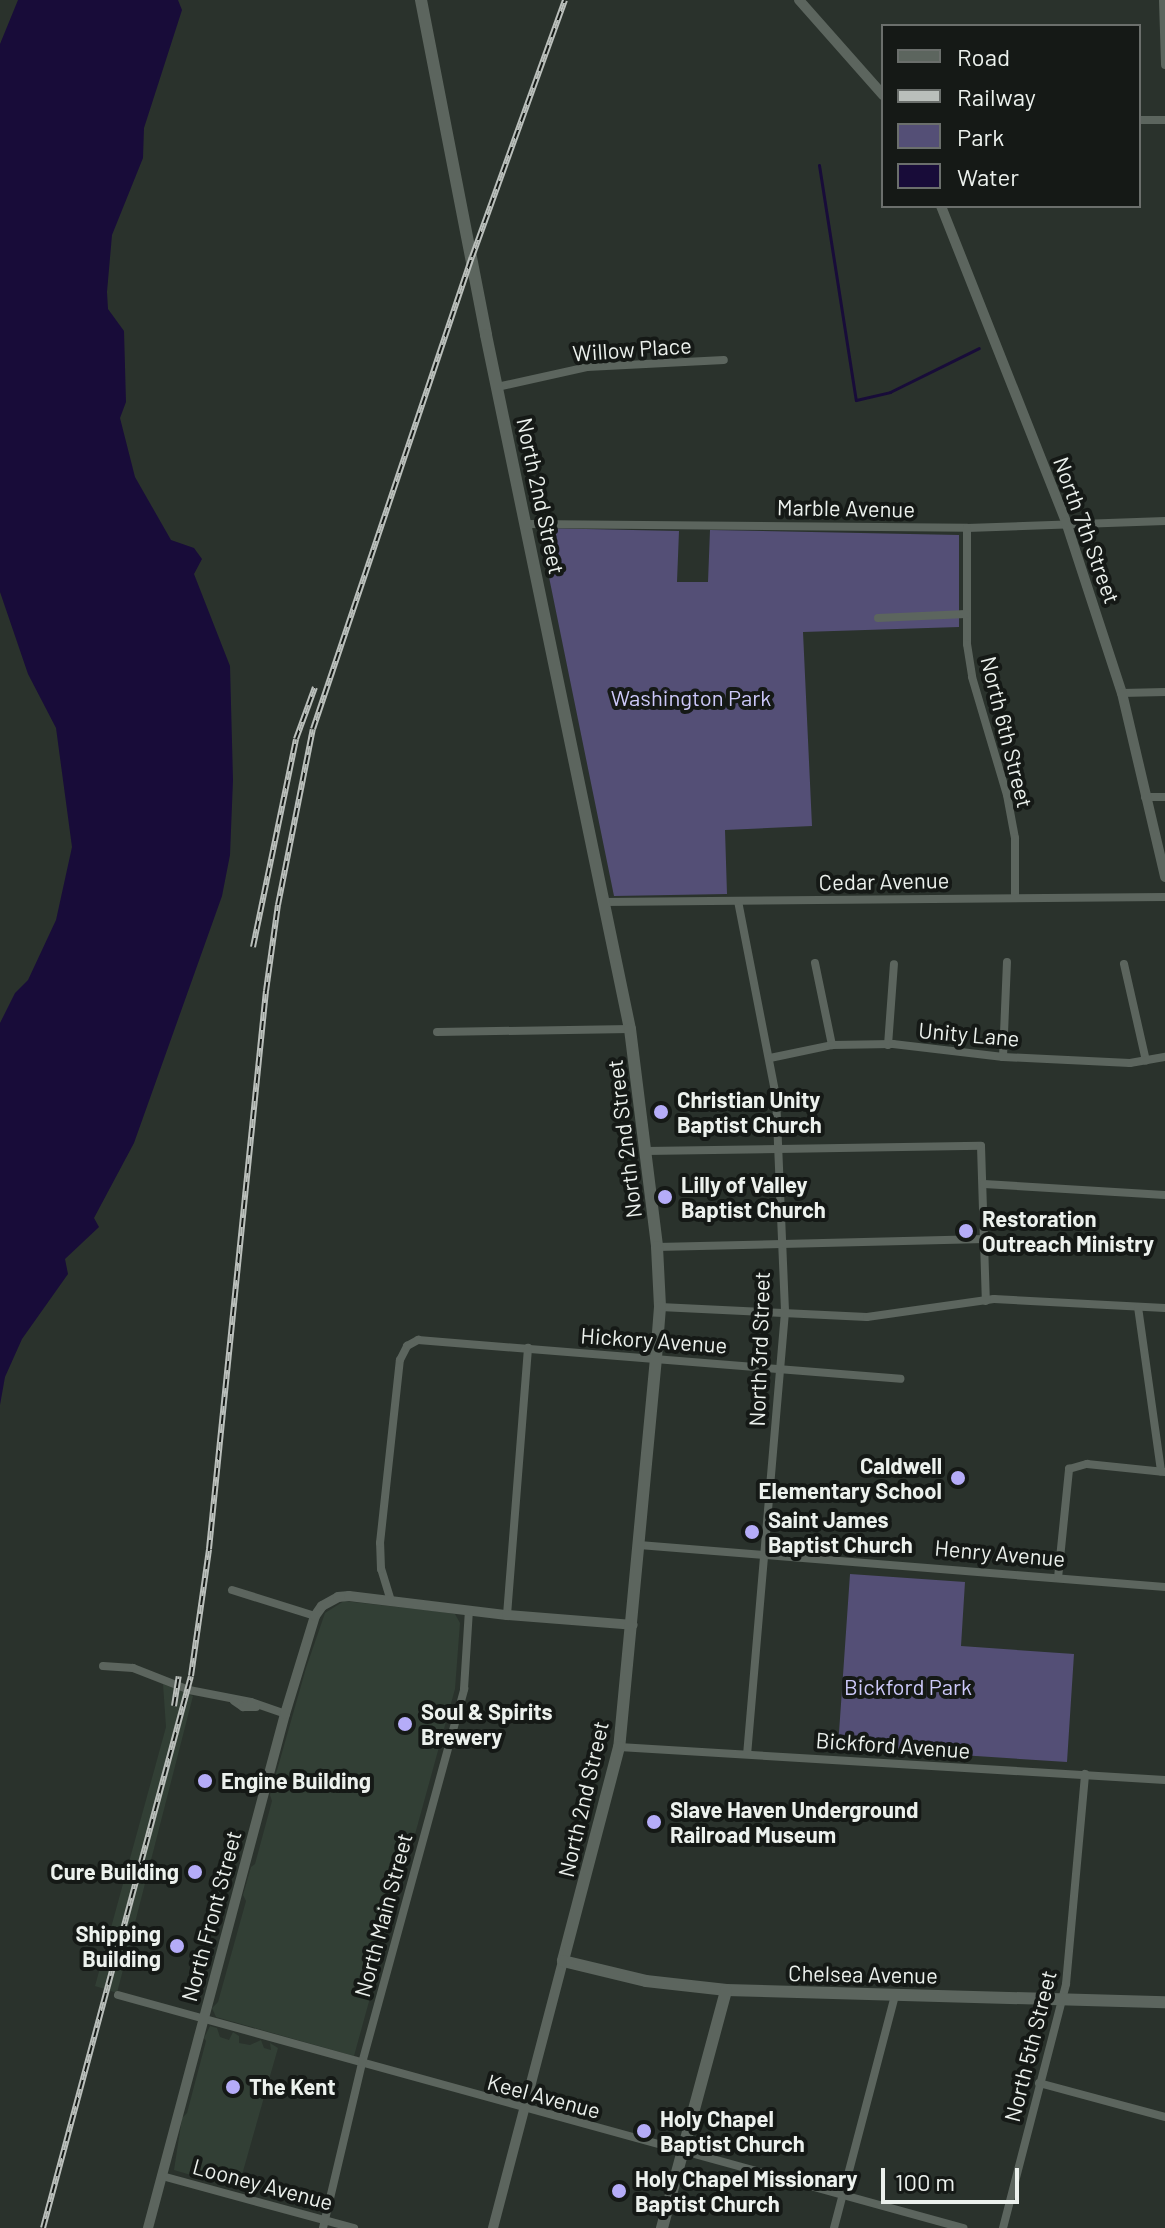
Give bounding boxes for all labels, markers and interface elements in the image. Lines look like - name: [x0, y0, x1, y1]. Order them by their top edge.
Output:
- legend: [881, 24, 1141, 208]
- text: Road: [957, 42, 1010, 71]
- text: Railway: [957, 82, 1036, 111]
- text: Park: [957, 122, 1004, 151]
- text: Water: [957, 162, 1019, 191]
- street label: Willow Place: [572, 332, 692, 366]
- street label: North 2nd Street: [512, 415, 570, 577]
- street label: North 7th Street: [1048, 453, 1126, 607]
- street label: Marble Avenue: [777, 494, 915, 522]
- street label: North 6th Street: [975, 654, 1039, 810]
- park label: Washington Park: [611, 685, 771, 711]
- street label: Cedar Avenue: [818, 867, 950, 895]
- street label: Unity Lane: [917, 1016, 1021, 1052]
- street label: North 2nd Street: [601, 1058, 647, 1220]
- place label: Christian Unity Baptist Church: [677, 1086, 822, 1138]
- marker: Christian Unity Baptist Church: [652, 1103, 670, 1121]
- place label: Lilly of Valley Baptist Church: [681, 1171, 826, 1222]
- marker: Lilly of Valley Baptist Church: [656, 1188, 674, 1206]
- place label: Restoration Outreach Ministry: [982, 1205, 1154, 1256]
- marker: Restoration Outreach Ministry: [957, 1222, 975, 1240]
- street label: North 3rd Street: [743, 1271, 775, 1427]
- street label: Hickory Avenue: [580, 1322, 728, 1358]
- place label: Caldwell Elementary School: [759, 1452, 942, 1504]
- marker: Caldwell Elementary School: [949, 1469, 967, 1487]
- place label: Saint James Baptist Church: [768, 1506, 913, 1558]
- marker: Saint James Baptist Church: [743, 1523, 761, 1541]
- street label: Henry Avenue: [934, 1534, 1066, 1572]
- park label: Bickford Park: [844, 1674, 972, 1700]
- place label: Soul & Spirits Brewery: [421, 1698, 553, 1750]
- marker: Soul & Spirits Brewery: [396, 1715, 414, 1733]
- street label: North 2nd Street: [552, 1718, 614, 1880]
- street label: Bickford Avenue: [815, 1726, 971, 1764]
- place label: Engine Building: [221, 1768, 371, 1794]
- marker: Engine Building: [196, 1772, 214, 1790]
- place label: Slave Haven Underground Railroad Museum: [670, 1796, 918, 1848]
- marker: Slave Haven Underground Railroad Museum: [645, 1813, 663, 1831]
- street label: North Front Street: [175, 1828, 247, 2004]
- street label: North Main Street: [348, 1830, 418, 2000]
- place label: Cure Building: [50, 1859, 179, 1885]
- marker: Cure Building: [186, 1863, 204, 1881]
- place label: Shipping Building: [75, 1920, 161, 1972]
- marker: Shipping Building: [168, 1937, 186, 1955]
- street label: Chelsea Avenue: [788, 1959, 938, 1989]
- street label: North 5th Street: [998, 1968, 1062, 2124]
- street label: Keel Avenue: [485, 2068, 603, 2124]
- place label: The Kent: [249, 2074, 336, 2100]
- marker: The Kent: [224, 2078, 242, 2096]
- place label: Holy Chapel Baptist Church: [660, 2105, 805, 2156]
- marker: Holy Chapel Baptist Church: [635, 2122, 653, 2140]
- scale bar: [885, 2152, 1023, 2202]
- street label: Looney Avenue: [190, 2153, 336, 2215]
- place label: Holy Chapel Missionary Baptist Church: [635, 2165, 858, 2216]
- text: 100 m: [895, 2167, 955, 2196]
- marker: Holy Chapel Missionary Baptist Church: [610, 2182, 628, 2200]

